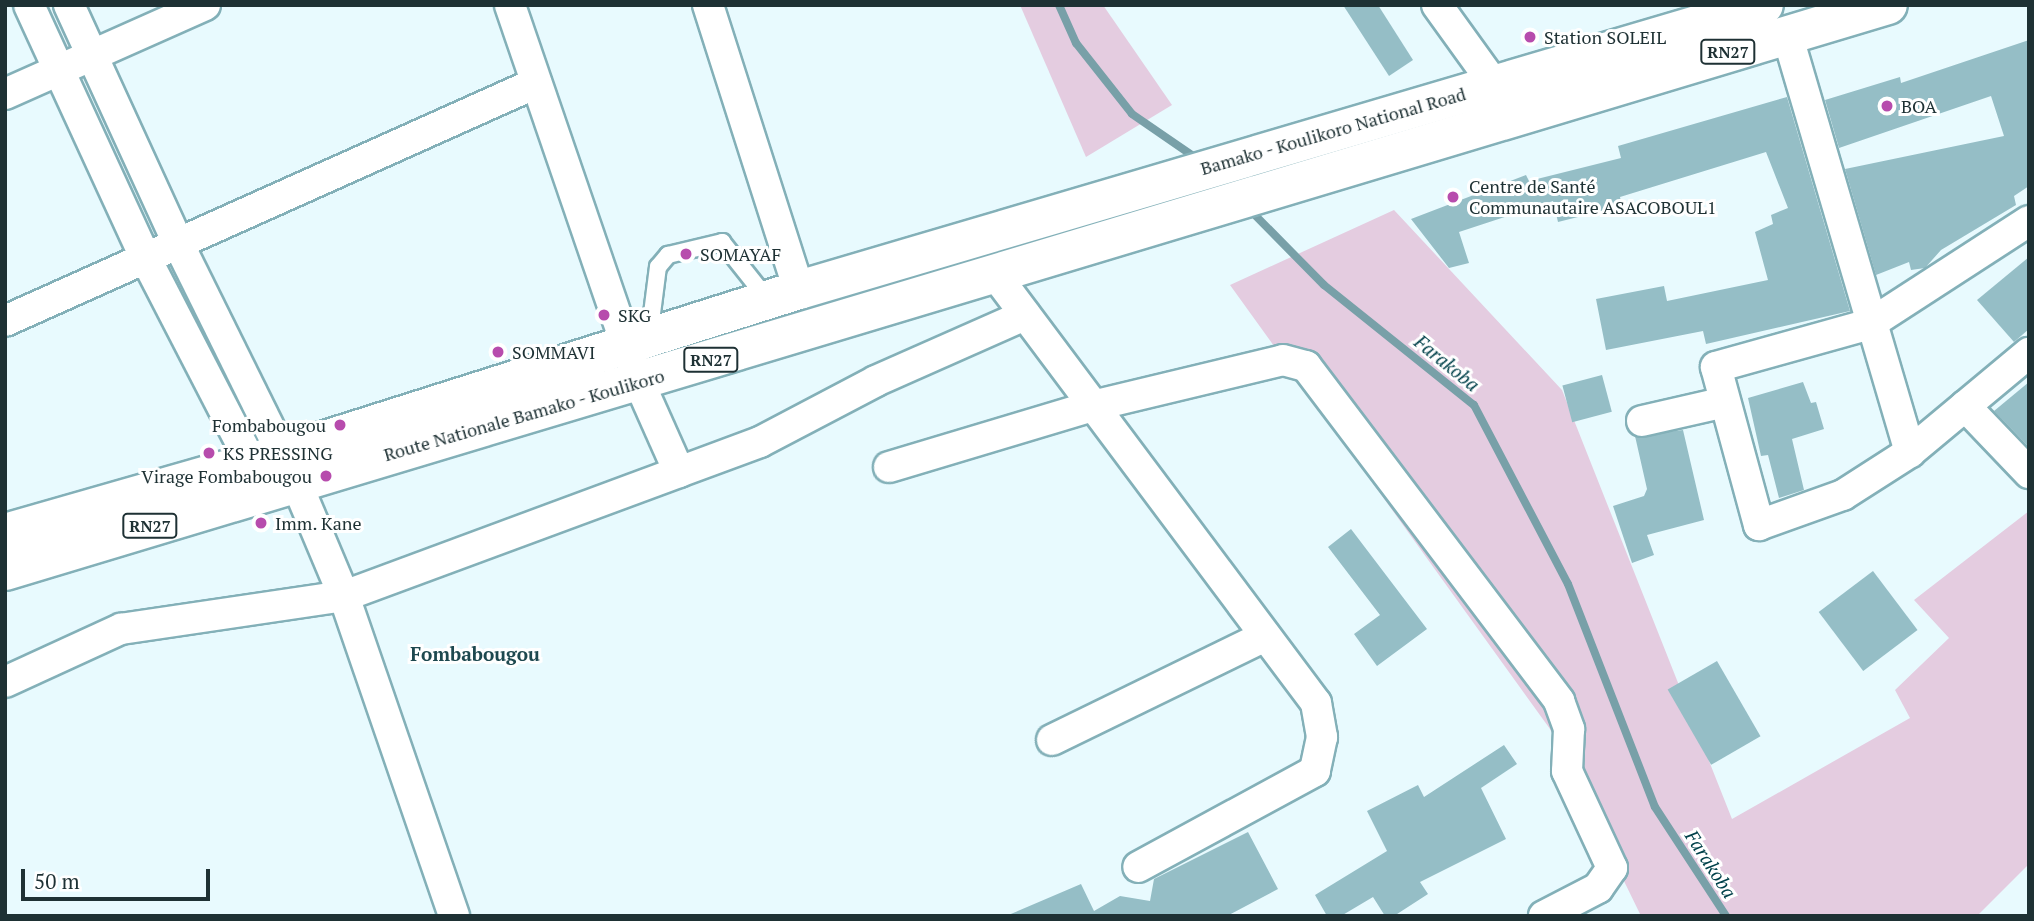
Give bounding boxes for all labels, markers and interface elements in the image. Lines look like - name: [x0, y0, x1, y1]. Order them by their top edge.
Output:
- place label: Station SOLEIL: [1544, 26, 1666, 48]
- marker: Station SOLEIL: [1522, 29, 1538, 45]
- road number: RN27: [1700, 40, 1756, 64]
- street label: Bamako - Koulikoro National Road: [1197, 83, 1469, 179]
- place label: BOA: [1901, 95, 1937, 117]
- marker: BOA: [1879, 98, 1895, 114]
- place label: Centre de Santé Communautaire ASACOBOUL1: [1469, 176, 1717, 218]
- marker: Centre de Santé Communautaire ASACOBOUL1: [1443, 187, 1463, 207]
- place label: SOMAYAF: [700, 243, 781, 265]
- marker: SOMAYAF: [678, 246, 694, 262]
- place label: SKG: [618, 304, 651, 326]
- marker: SKG: [596, 307, 612, 323]
- water label: Farakoba: [1410, 330, 1484, 396]
- place label: SOMMAVI: [512, 341, 595, 363]
- marker: SOMMAVI: [490, 344, 506, 360]
- road number: RN27: [683, 348, 739, 372]
- street label: Route Nationale Bamako - Koulikoro: [380, 364, 668, 466]
- place label: Fombabougou: [212, 414, 326, 436]
- marker: Fombabougou: [332, 417, 348, 433]
- place label: KS PRESSING: [223, 442, 333, 464]
- marker: KS PRESSING: [201, 445, 217, 461]
- place label: Virage Fombabougou: [141, 465, 312, 487]
- marker: Virage Fombabougou: [318, 468, 334, 484]
- place label: Imm. Kane: [275, 512, 362, 534]
- road number: RN27: [122, 513, 178, 538]
- marker: Imm. Kane: [253, 515, 269, 531]
- district label: Fombabougou: [410, 643, 540, 665]
- water label: Farakoba: [1681, 826, 1741, 902]
- scale bar: [24, 855, 214, 899]
- text: 50 m: [34, 867, 80, 895]

